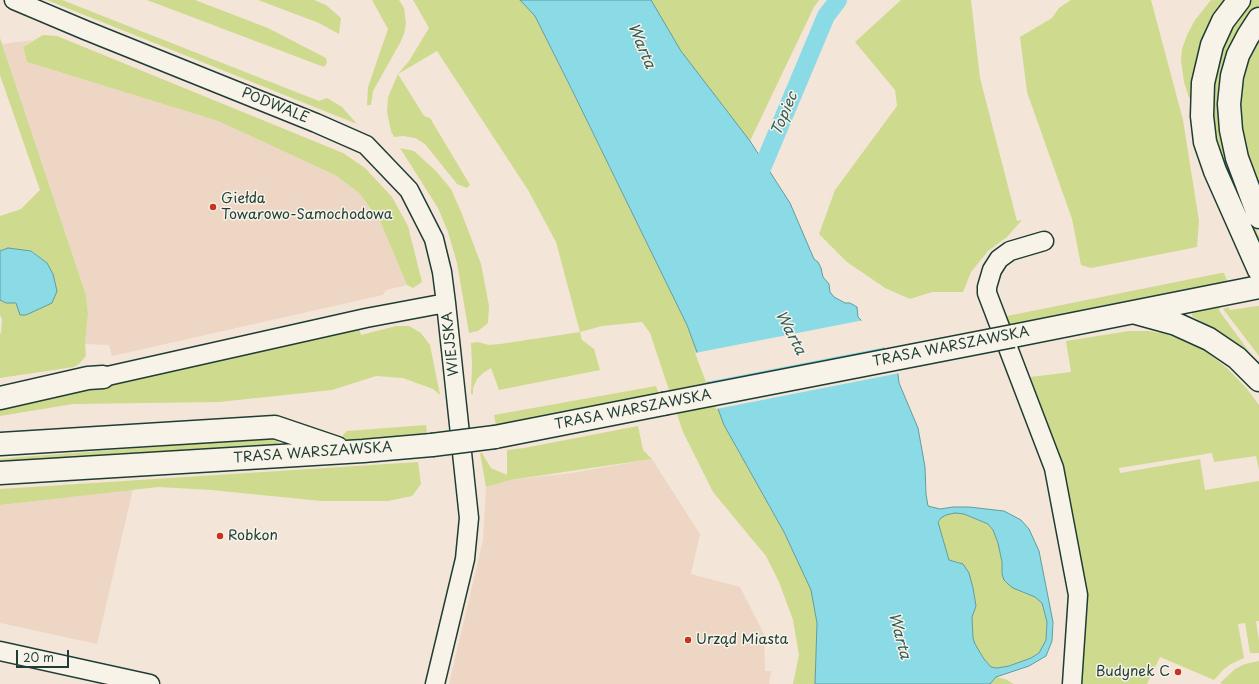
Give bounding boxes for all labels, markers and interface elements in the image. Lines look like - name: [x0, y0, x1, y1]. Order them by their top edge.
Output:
- water label: Warta: [623, 21, 659, 71]
- street label: PODWALE: [239, 85, 311, 127]
- water label: Topiec: [768, 90, 802, 138]
- place label: Giełda Towarowo-Samochodowa: [221, 191, 392, 224]
- marker: Giełda Towarowo-Samochodowa: [208, 202, 218, 212]
- water label: Warta: [771, 308, 809, 358]
- street label: WIEJSKA: [439, 311, 463, 377]
- street label: TRASA WARSZAWSKA: [871, 324, 1031, 370]
- street label: TRASA WARSZAWSKA: [553, 387, 713, 433]
- street label: TRASA WARSZAWSKA: [233, 439, 393, 467]
- place label: Robkon: [228, 528, 278, 544]
- marker: Robkon: [215, 531, 225, 541]
- water label: Warta: [884, 611, 914, 661]
- place label: Urząd Miasta: [696, 632, 788, 648]
- marker: Urząd Miasta: [683, 635, 693, 645]
- scale bar: [18, 642, 71, 668]
- text: 20 m: [23, 648, 54, 666]
- place label: Budynek C: [1096, 664, 1170, 680]
- marker: Budynek C: [1173, 667, 1183, 677]

